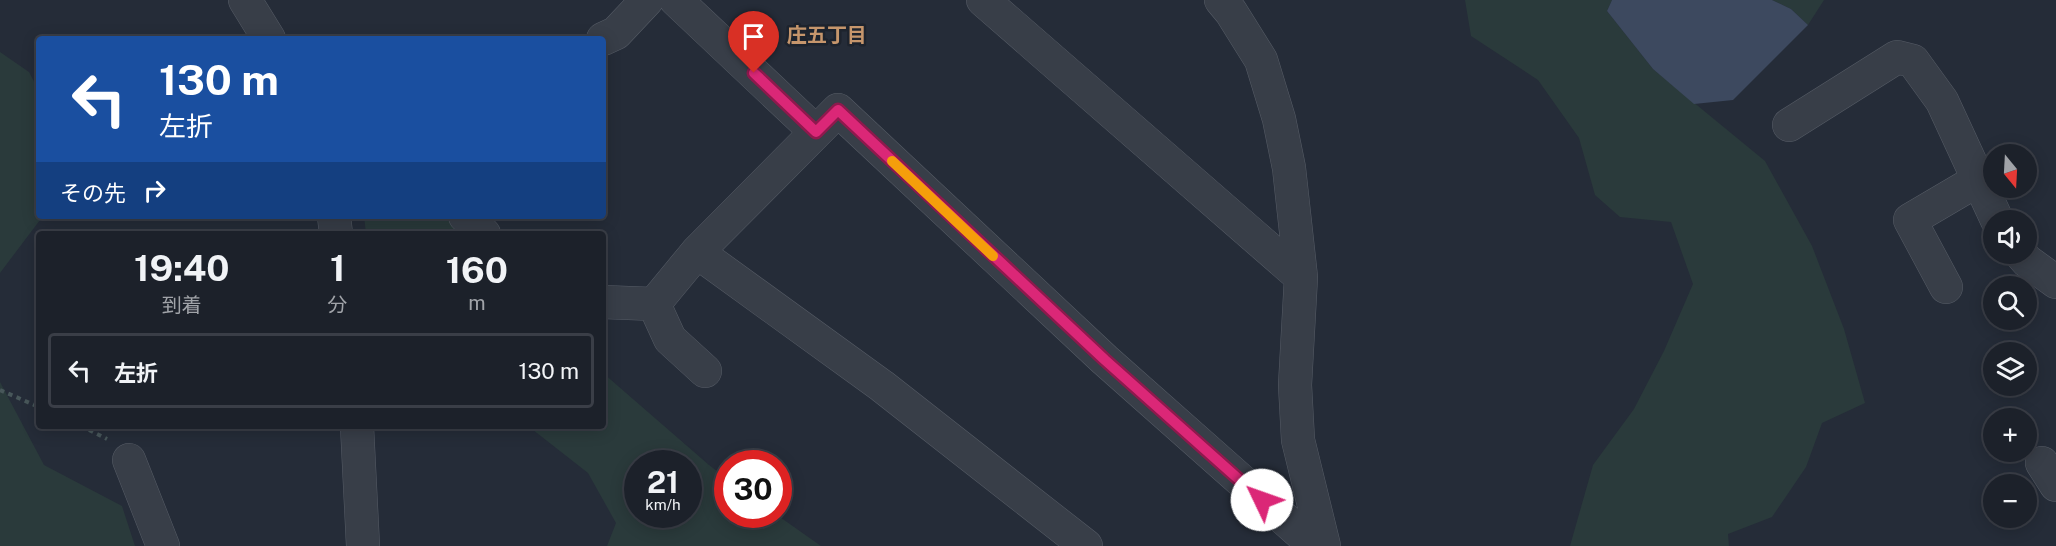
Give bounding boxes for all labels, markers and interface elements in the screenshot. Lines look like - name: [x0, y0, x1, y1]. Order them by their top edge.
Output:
- pin: [728, 11, 779, 73]
- icon: arrive: [737, 20, 770, 53]
- district label: 庄五丁目: [787, 23, 867, 47]
- text: 130 m: [159, 55, 279, 104]
- icon: left: [60, 60, 138, 138]
- text: 左折: [159, 110, 213, 142]
- north arrow: [1983, 144, 2037, 198]
- map controls: [1983, 144, 2037, 528]
- icon: right: [138, 174, 171, 207]
- text: その先: [60, 180, 126, 206]
- button: sound: [1983, 210, 2037, 264]
- text: 19:40: [134, 247, 230, 289]
- text: 1: [330, 247, 345, 289]
- text: 160: [446, 249, 508, 291]
- button: search: [1983, 276, 2037, 330]
- text: m: [468, 291, 485, 315]
- text: 到着: [162, 293, 202, 317]
- text: 分: [328, 293, 348, 317]
- button: layers: [1983, 342, 2037, 396]
- icon: left: [63, 354, 96, 387]
- text: 130 m: [518, 358, 579, 384]
- text: 左折: [114, 360, 158, 386]
- button: +: [1983, 408, 2037, 462]
- speed limit sign: 30: [714, 450, 792, 528]
- text: 21: [647, 464, 679, 500]
- position arrow: [1230, 468, 1294, 532]
- button: −: [1983, 474, 2037, 528]
- text: km/h: [645, 496, 681, 513]

